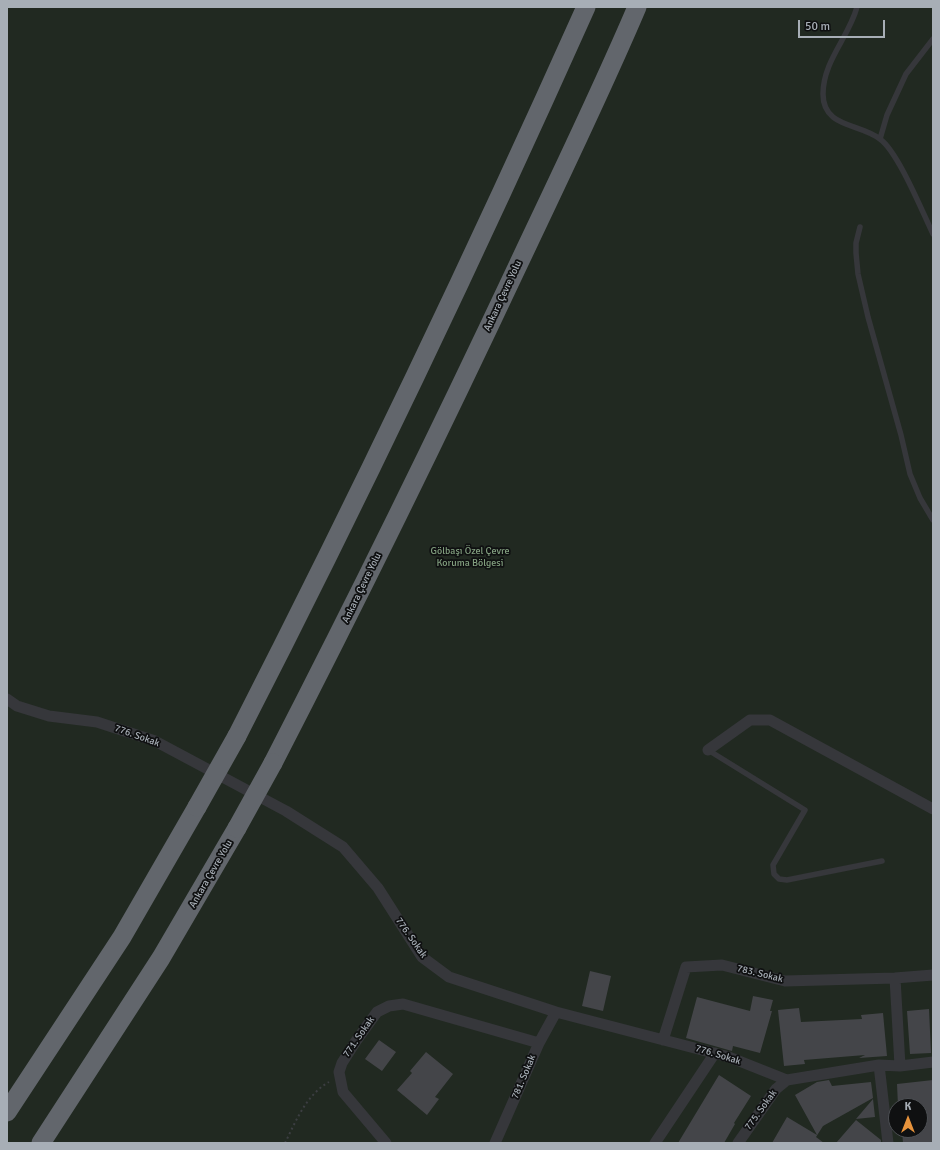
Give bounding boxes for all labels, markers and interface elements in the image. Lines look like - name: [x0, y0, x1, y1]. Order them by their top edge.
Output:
- scale bar: [800, 12, 887, 38]
- text: 50 m: [805, 19, 830, 34]
- street label: Ankara Çevre Yolu: [481, 259, 525, 333]
- park label: Gölbaşı Özel Çevre Koruma Bölgesi: [431, 545, 509, 568]
- street label: Ankara Çevre Yolu: [340, 551, 384, 625]
- street label: 776. Sokak: [113, 722, 161, 750]
- street label: Ankara Çevre Yolu: [187, 838, 235, 910]
- street label: 776. Sokak: [393, 915, 429, 961]
- street label: 783. Sokak: [736, 963, 784, 985]
- street label: 771. Sokak: [341, 1014, 377, 1060]
- street label: 776. Sokak: [694, 1042, 742, 1068]
- street label: 781. Sokak: [509, 1053, 539, 1101]
- street label: 775. Sokak: [742, 1088, 780, 1132]
- north arrow: [888, 1098, 928, 1138]
- text: K: [905, 1100, 911, 1113]

